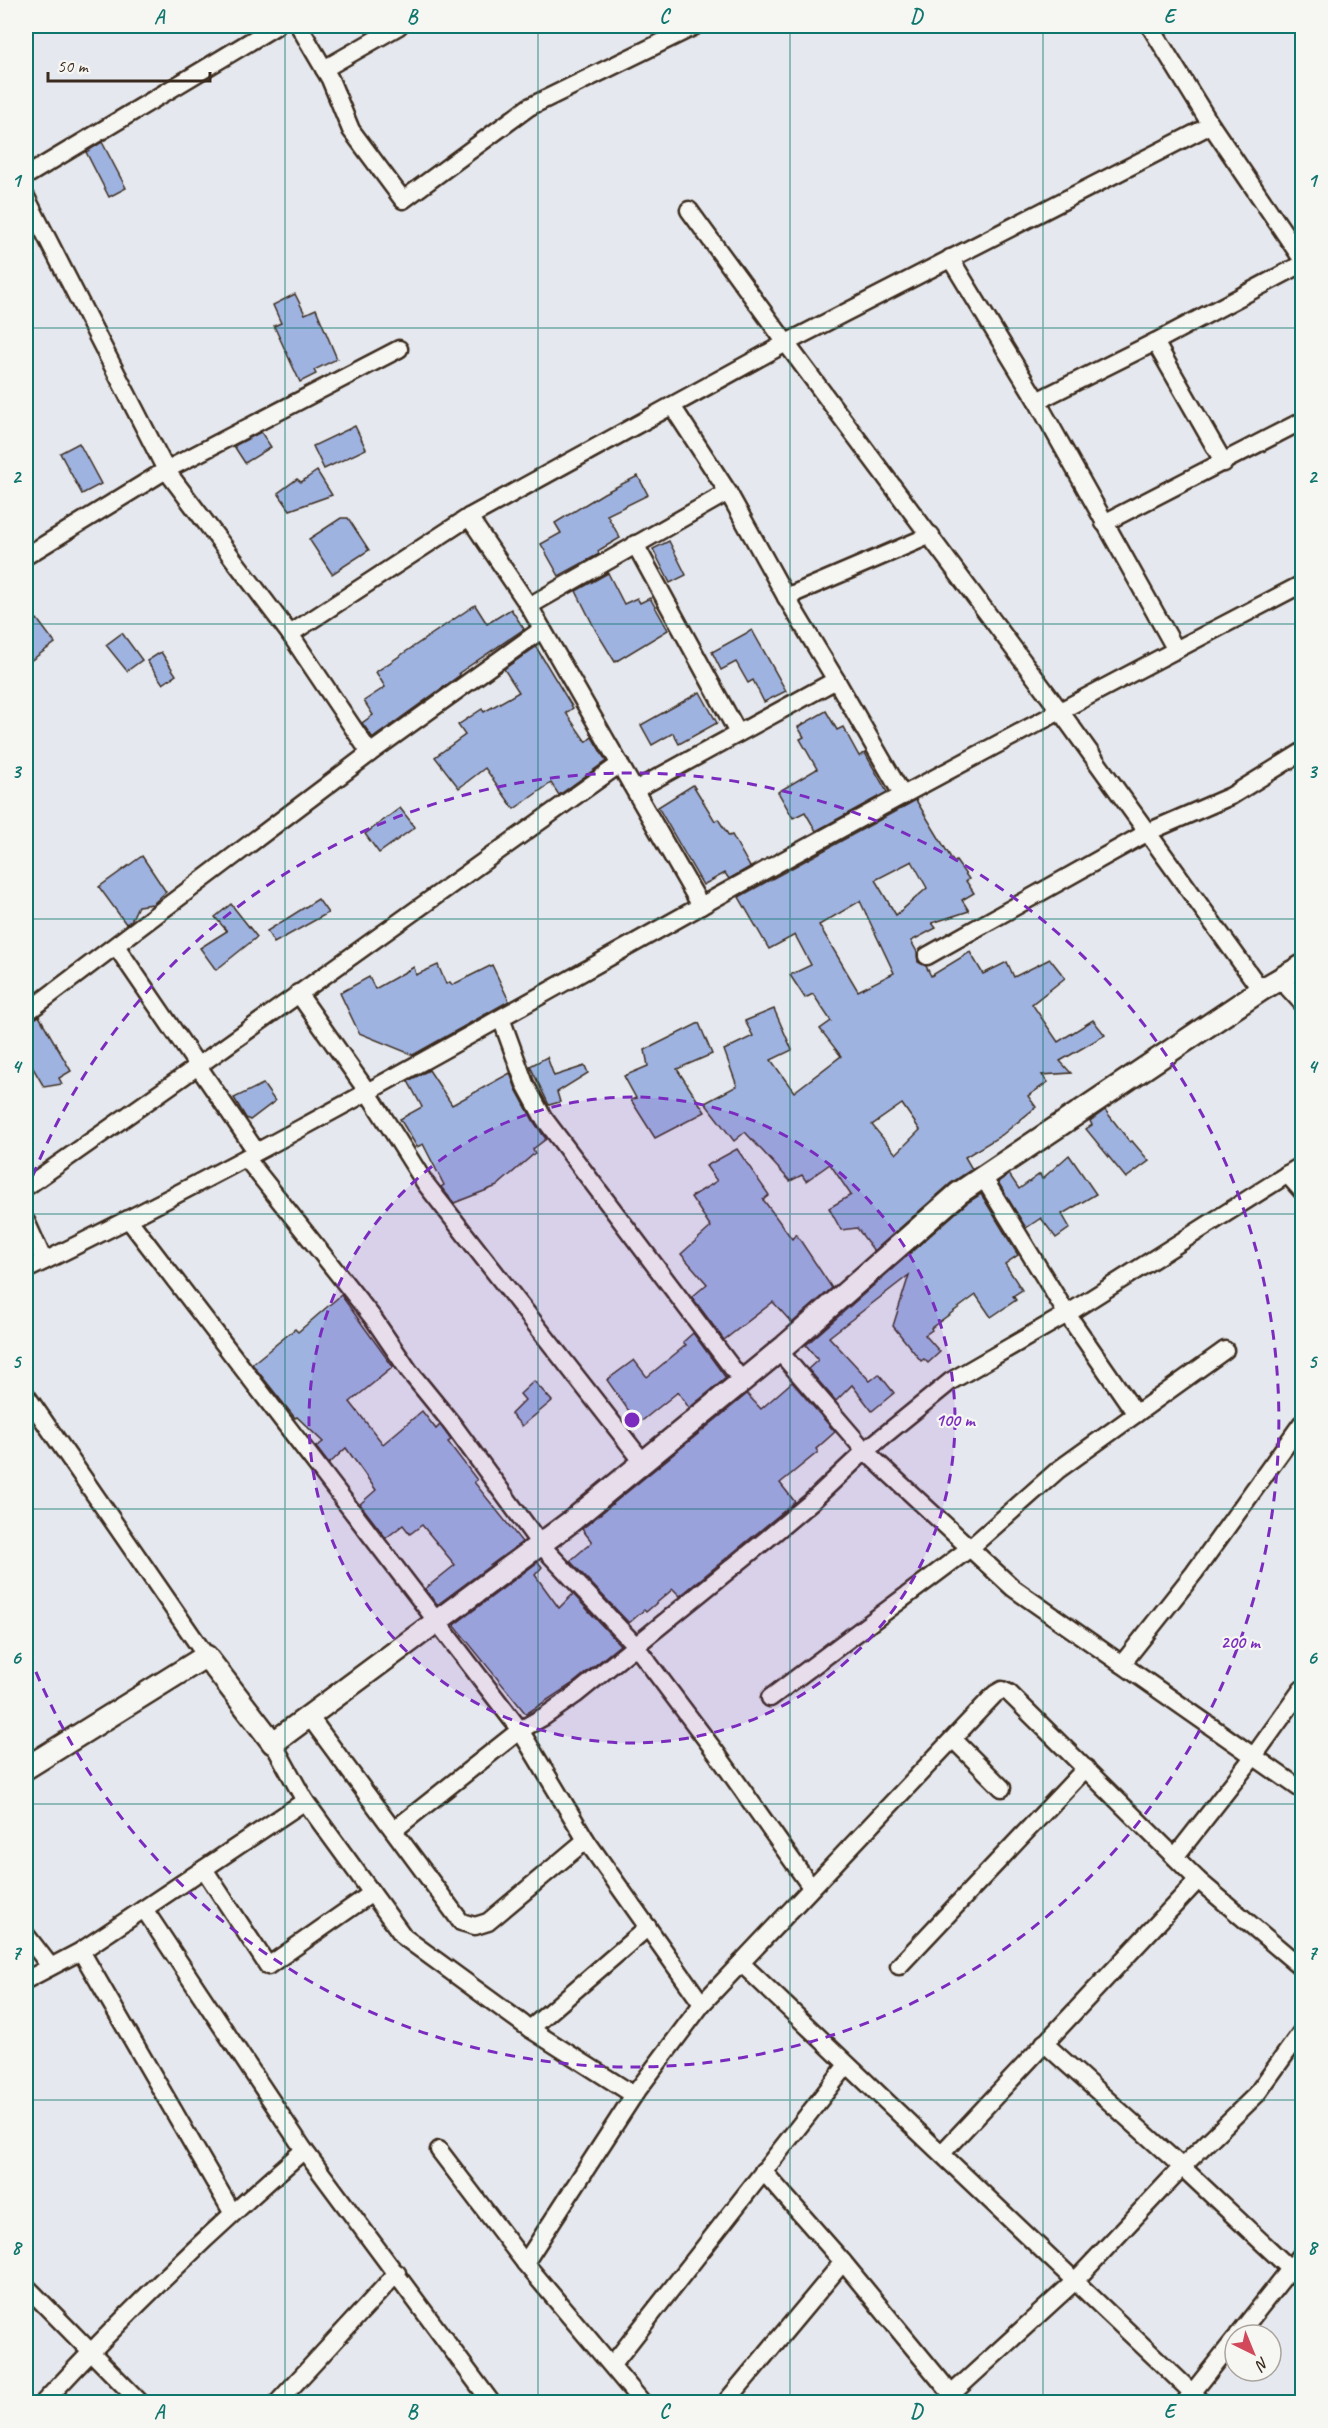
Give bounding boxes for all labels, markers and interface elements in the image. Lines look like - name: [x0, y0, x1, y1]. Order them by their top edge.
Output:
- text: A: [154, 4, 166, 29]
- text: B: [407, 4, 419, 29]
- text: C: [659, 4, 671, 29]
- text: D: [910, 4, 924, 29]
- text: E: [1164, 4, 1178, 29]
- scale bar: [48, 45, 210, 83]
- text: 50 m: [57, 55, 90, 77]
- text: 1: [12, 168, 23, 193]
- text: 1: [1308, 168, 1319, 193]
- text: 2: [12, 464, 23, 489]
- text: 2: [1308, 464, 1319, 489]
- text: 3: [12, 759, 23, 784]
- text: 3: [1308, 759, 1319, 784]
- text: 4: [12, 1054, 24, 1079]
- text: 4: [1308, 1054, 1320, 1079]
- text: 5: [12, 1349, 23, 1374]
- text: 5: [1308, 1349, 1319, 1374]
- text: 100 m: [936, 1409, 976, 1431]
- centre of rings: [622, 1410, 642, 1430]
- text: 200 m: [1221, 1631, 1261, 1653]
- text: 6: [11, 1645, 22, 1670]
- text: 6: [1307, 1645, 1318, 1670]
- text: 7: [12, 1940, 23, 1965]
- text: 7: [1308, 1940, 1319, 1965]
- text: 8: [12, 2235, 24, 2260]
- text: 8: [1308, 2235, 1320, 2260]
- north arrow: [1223, 2323, 1283, 2383]
- text: N: [1250, 2353, 1273, 2376]
- text: A: [154, 2399, 166, 2424]
- text: B: [407, 2399, 419, 2424]
- text: C: [659, 2399, 671, 2424]
- text: D: [910, 2399, 924, 2424]
- text: E: [1164, 2399, 1178, 2424]

